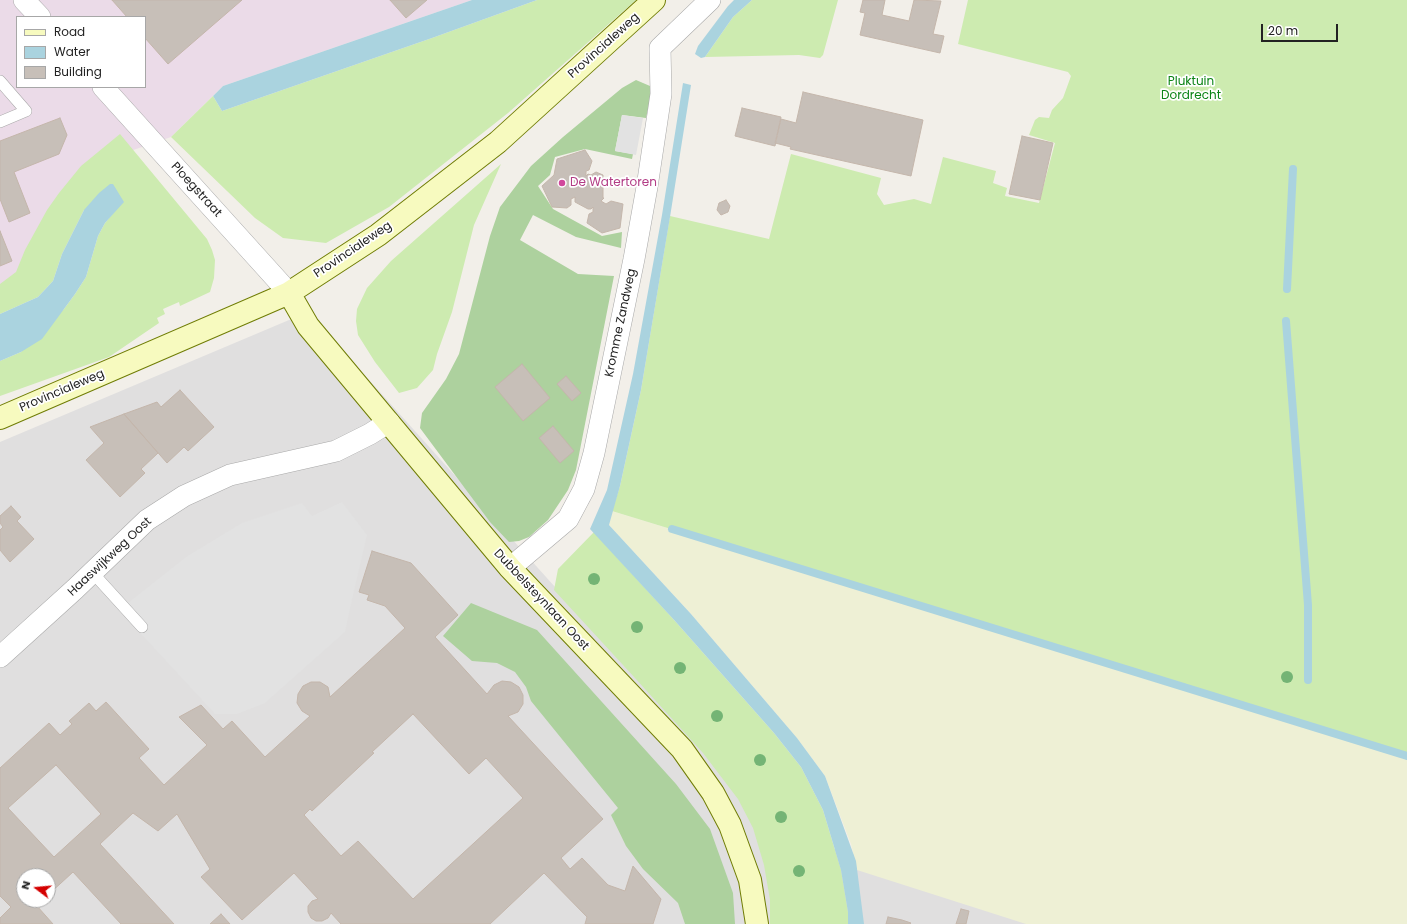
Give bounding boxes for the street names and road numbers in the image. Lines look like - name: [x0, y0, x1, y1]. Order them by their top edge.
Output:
- street label: Provincialeweg: [566, 10, 642, 82]
- street label: Ploegstraat: [168, 160, 224, 220]
- street label: Provincialeweg: [311, 219, 395, 281]
- street label: Kromme Zandweg: [602, 267, 640, 379]
- street label: Provincialeweg: [17, 367, 107, 415]
- street label: Haaswijkweg Oost: [65, 515, 155, 599]
- street label: Dubbelsteynlaan Oost: [490, 546, 592, 654]

